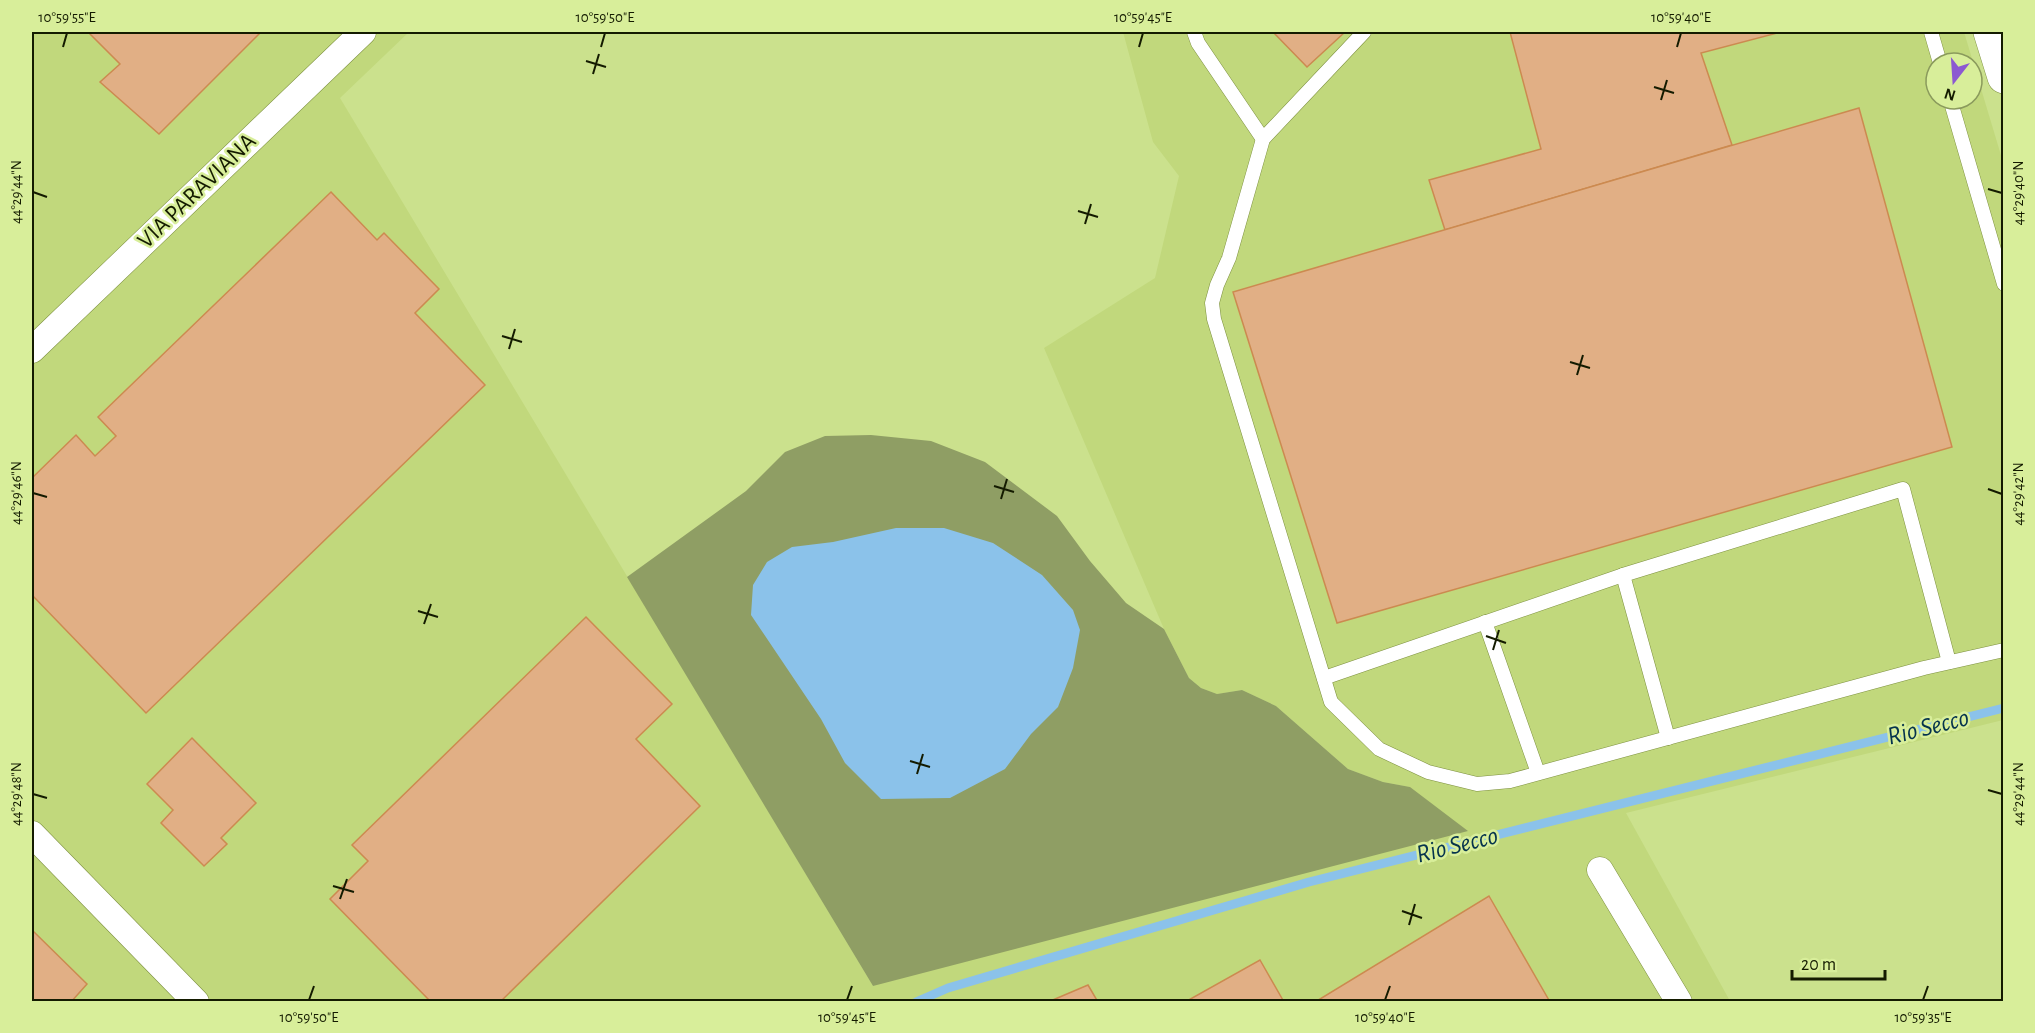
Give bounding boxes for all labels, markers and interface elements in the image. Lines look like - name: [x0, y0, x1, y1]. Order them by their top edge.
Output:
- text: 10°59'55"E: [38, 10, 96, 25]
- text: 10°59'50"E: [576, 10, 634, 25]
- text: 10°59'45"E: [1114, 10, 1172, 25]
- text: 10°59'40"E: [1651, 10, 1711, 25]
- north arrow: [1924, 51, 1984, 111]
- text: N: [1942, 85, 1958, 104]
- street label: VIA PARAVIANA: [133, 129, 261, 253]
- text: 44°29'44"N: [9, 160, 24, 224]
- text: 44°29'40"N: [2011, 161, 2026, 225]
- text: 44°29'46"N: [9, 461, 24, 525]
- text: 44°29'42"N: [2011, 462, 2026, 526]
- water label: Rio Secco: [1885, 704, 1971, 750]
- text: 44°29'48"N: [9, 762, 24, 826]
- text: 44°29'44"N: [2011, 762, 2026, 826]
- water label: Rio Secco: [1414, 822, 1500, 868]
- scale bar: [1792, 943, 1885, 981]
- text: 20 m: [1801, 956, 1836, 974]
- text: 10°59'50"E: [280, 1010, 338, 1025]
- text: 10°59'45"E: [818, 1010, 876, 1025]
- text: 10°59'40"E: [1355, 1010, 1415, 1025]
- text: 10°59'35"E: [1894, 1010, 1952, 1025]

